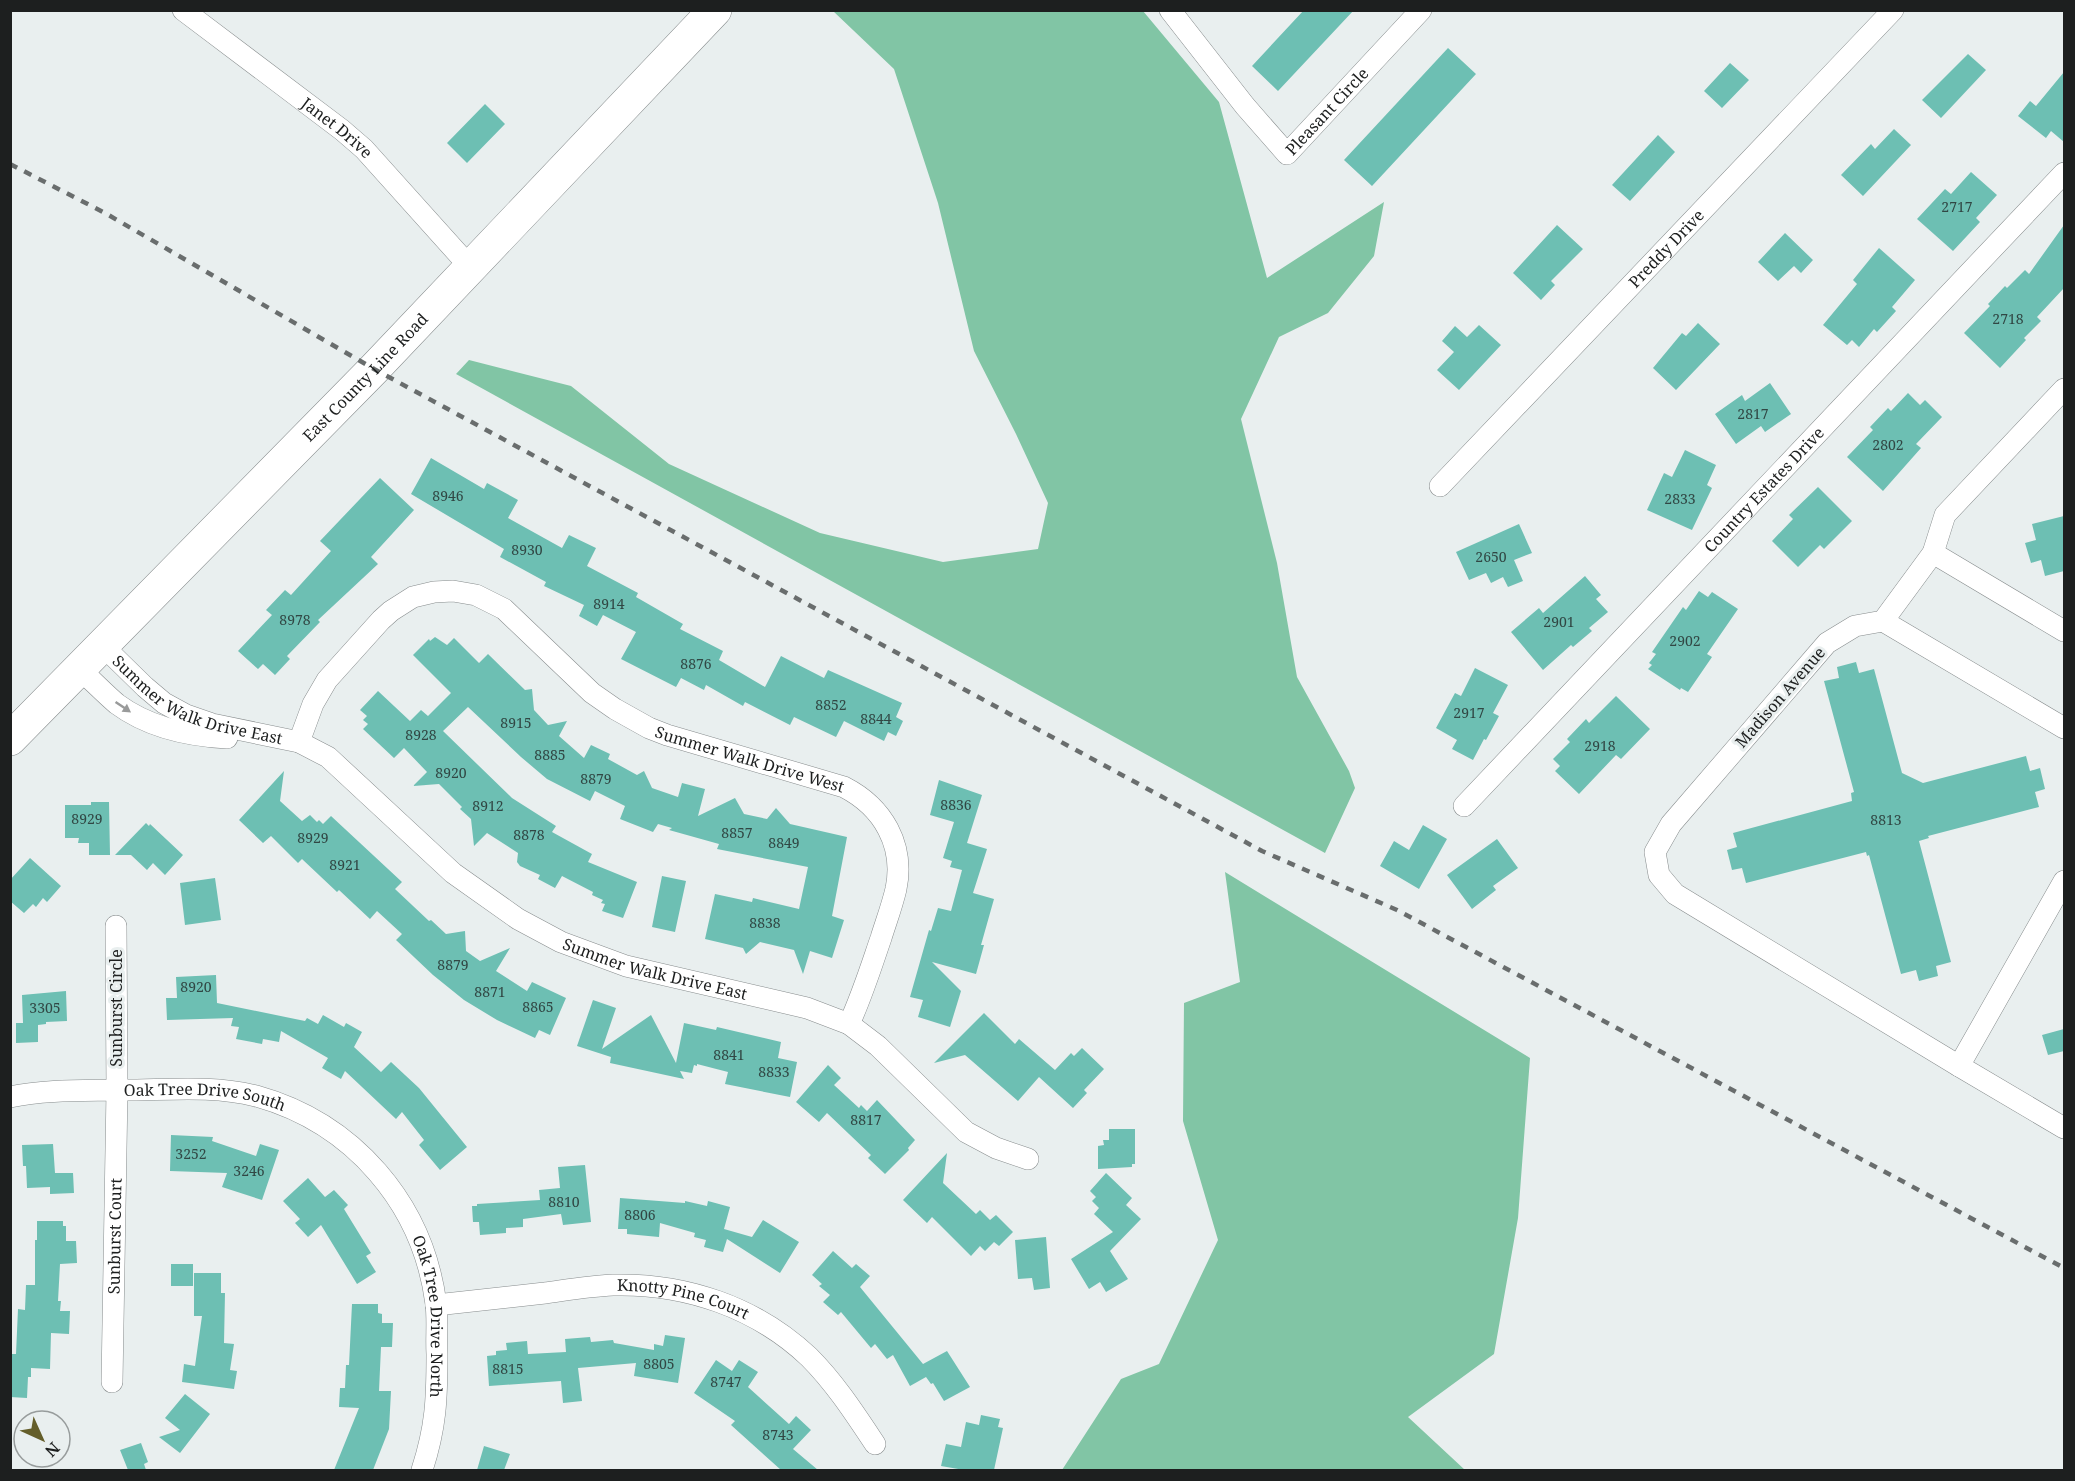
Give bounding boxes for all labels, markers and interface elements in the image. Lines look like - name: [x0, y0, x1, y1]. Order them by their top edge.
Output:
- street label: Pleasant Circle: [1280, 63, 1373, 160]
- street label: Janet Drive: [296, 92, 378, 163]
- house number: 2717: [1941, 197, 1973, 216]
- street label: Preddy Drive: [1623, 204, 1709, 292]
- street label: East County Line Road: [298, 308, 433, 446]
- house number: 2718: [1992, 309, 2024, 328]
- house number: 2817: [1737, 404, 1769, 423]
- street label: Country Estates Drive: [1699, 422, 1829, 557]
- house number: 2802: [1872, 435, 1904, 454]
- house number: 8946: [432, 486, 464, 505]
- house number: 2833: [1664, 489, 1696, 508]
- house number: 8930: [511, 540, 543, 559]
- house number: 2650: [1475, 547, 1507, 566]
- house number: 8914: [593, 594, 625, 613]
- house number: 8978: [279, 610, 311, 629]
- house number: 2901: [1543, 612, 1575, 631]
- house number: 2902: [1669, 631, 1701, 650]
- street label: Madison Avenue: [1730, 642, 1830, 752]
- street label: Summer Walk Drive East: [108, 650, 285, 749]
- house number: 8876: [680, 654, 712, 673]
- house number: 8852: [815, 695, 847, 714]
- one-way arrow: [115, 701, 131, 712]
- house number: 2917: [1453, 703, 1485, 722]
- house number: 8844: [860, 709, 892, 728]
- house number: 8915: [500, 713, 532, 732]
- street label: Summer Walk Drive West: [652, 720, 847, 798]
- house number: 8928: [405, 725, 437, 744]
- house number: 2918: [1584, 736, 1616, 755]
- house number: 8885: [534, 745, 566, 764]
- house number: 8920: [435, 763, 467, 782]
- house number: 8879: [580, 769, 612, 788]
- house number: 8836: [940, 795, 972, 814]
- house number: 8912: [472, 796, 504, 815]
- house number: 8929: [71, 809, 103, 828]
- house number: 8813: [1870, 810, 1902, 829]
- house number: 8857: [721, 823, 753, 842]
- house number: 8878: [513, 825, 545, 844]
- house number: 8929: [297, 828, 329, 847]
- house number: 8849: [768, 833, 800, 852]
- house number: 8921: [329, 855, 361, 874]
- house number: 8838: [749, 913, 781, 932]
- street label: Summer Walk Drive East: [560, 933, 750, 1005]
- street label: Sunburst Circle: [105, 949, 127, 1067]
- house number: 8879: [437, 955, 469, 974]
- house number: 8920: [180, 977, 212, 996]
- house number: 8871: [474, 982, 506, 1001]
- house number: 8865: [522, 997, 554, 1016]
- house number: 3305: [29, 998, 61, 1017]
- house number: 8841: [713, 1045, 745, 1064]
- house number: 8833: [758, 1062, 790, 1081]
- street label: Oak Tree Drive South: [124, 1078, 289, 1116]
- house number: 8817: [850, 1110, 882, 1129]
- house number: 3252: [175, 1144, 207, 1163]
- house number: 3246: [233, 1161, 265, 1180]
- street label: Sunburst Court: [103, 1177, 127, 1294]
- house number: 8810: [548, 1192, 580, 1211]
- house number: 8806: [624, 1205, 656, 1224]
- street label: Oak Tree Drive North: [407, 1232, 448, 1398]
- street label: Knotty Pine Court: [617, 1274, 753, 1324]
- house number: 8805: [643, 1354, 675, 1373]
- house number: 8815: [492, 1359, 524, 1378]
- house number: 8747: [710, 1372, 742, 1391]
- north arrow: [12, 1409, 72, 1469]
- house number: 8743: [762, 1425, 794, 1444]
- text: N: [40, 1437, 65, 1462]

